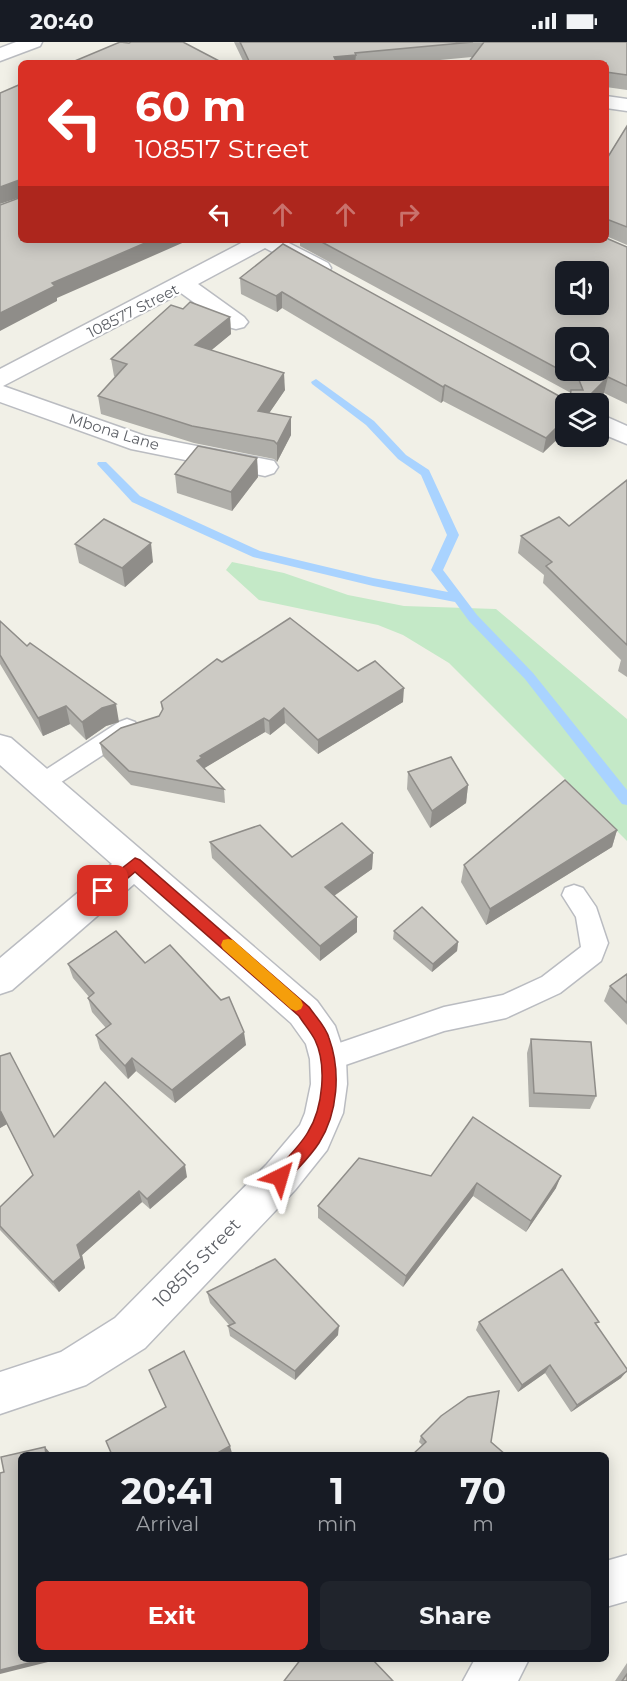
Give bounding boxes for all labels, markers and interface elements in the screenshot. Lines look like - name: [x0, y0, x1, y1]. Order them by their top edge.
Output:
- text: 20:40: [30, 8, 94, 35]
- text: 60 m: [135, 80, 246, 132]
- icon: left: [36, 84, 114, 162]
- text: 108517 Street: [135, 132, 309, 165]
- icon: left: [203, 198, 236, 231]
- icon: ahead: [266, 198, 299, 231]
- icon: ahead: [329, 198, 362, 231]
- icon: right: [392, 198, 425, 231]
- map controls: [555, 261, 609, 447]
- button: sound: [555, 261, 609, 315]
- street label: 108577 Street: [84, 279, 182, 342]
- button: search: [555, 327, 609, 381]
- button: layers: [555, 393, 609, 447]
- street label: Mbona Lane: [67, 409, 162, 454]
- pin: [77, 865, 128, 916]
- icon: arrive: [86, 874, 119, 907]
- position arrow: [248, 1145, 312, 1209]
- street label: 108515 Street: [149, 1214, 245, 1312]
- text: 20:41: [121, 1469, 214, 1513]
- text: 1: [330, 1469, 344, 1513]
- text: 70: [460, 1469, 506, 1513]
- text: Arrival: [136, 1512, 199, 1536]
- text: min: [317, 1512, 357, 1536]
- text: m: [472, 1512, 494, 1536]
- button: Exit: [36, 1581, 308, 1650]
- button: Share: [320, 1581, 591, 1650]

